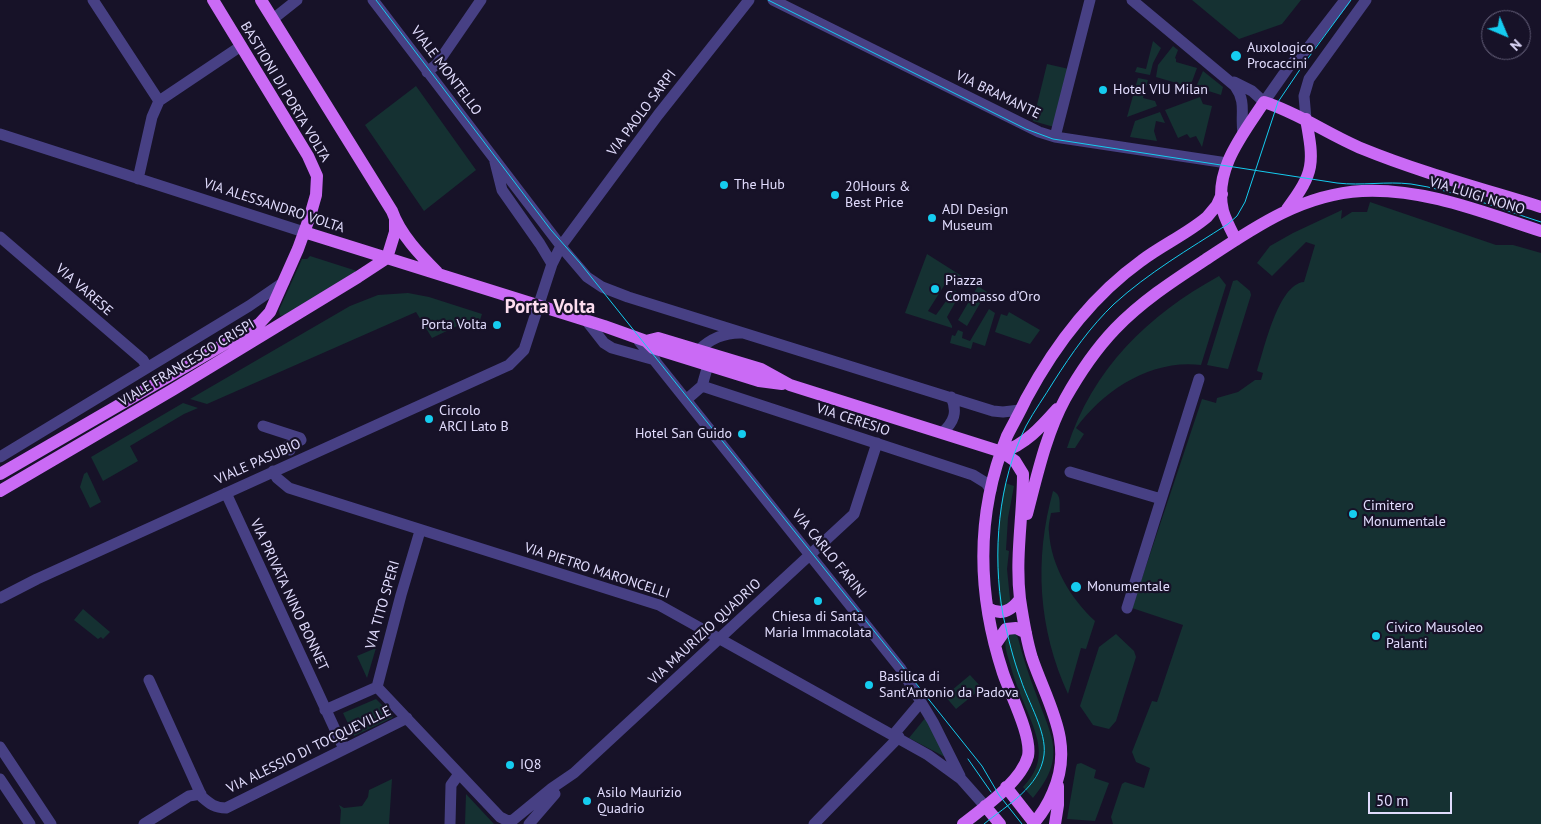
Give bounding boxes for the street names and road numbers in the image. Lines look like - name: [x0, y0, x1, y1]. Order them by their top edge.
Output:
- street label: BASTIONI DI PORTA VOLTA: [236, 19, 334, 165]
- street label: VIALE MONTELLO: [407, 23, 485, 119]
- street label: VIA PAOLO SARPI: [604, 66, 680, 160]
- street label: VIA BRAMANTE: [953, 67, 1043, 123]
- street label: VIA LUIGI NONO: [1427, 174, 1527, 218]
- street label: VIA ALESSANDRO VOLTA: [201, 175, 347, 237]
- street label: VIA VARESE: [52, 261, 116, 319]
- street label: VIALE FRANCESCO CRISPI: [116, 316, 258, 410]
- street label: VIA CERESIO: [814, 400, 892, 440]
- street label: VIALE PASUBIO: [212, 436, 304, 488]
- street label: VIA CARLO FARINI: [788, 506, 870, 602]
- street label: VIA PRIVATA NINO BONNET: [246, 516, 332, 674]
- street label: VIA PIETRO MARONCELLI: [522, 539, 672, 603]
- street label: VIA TITO SPERI: [362, 559, 404, 651]
- street label: VIA MAURIZIO QUADRIO: [645, 575, 765, 689]
- street label: VIA ALESSIO DI TOCQUEVILLE: [224, 703, 394, 797]

